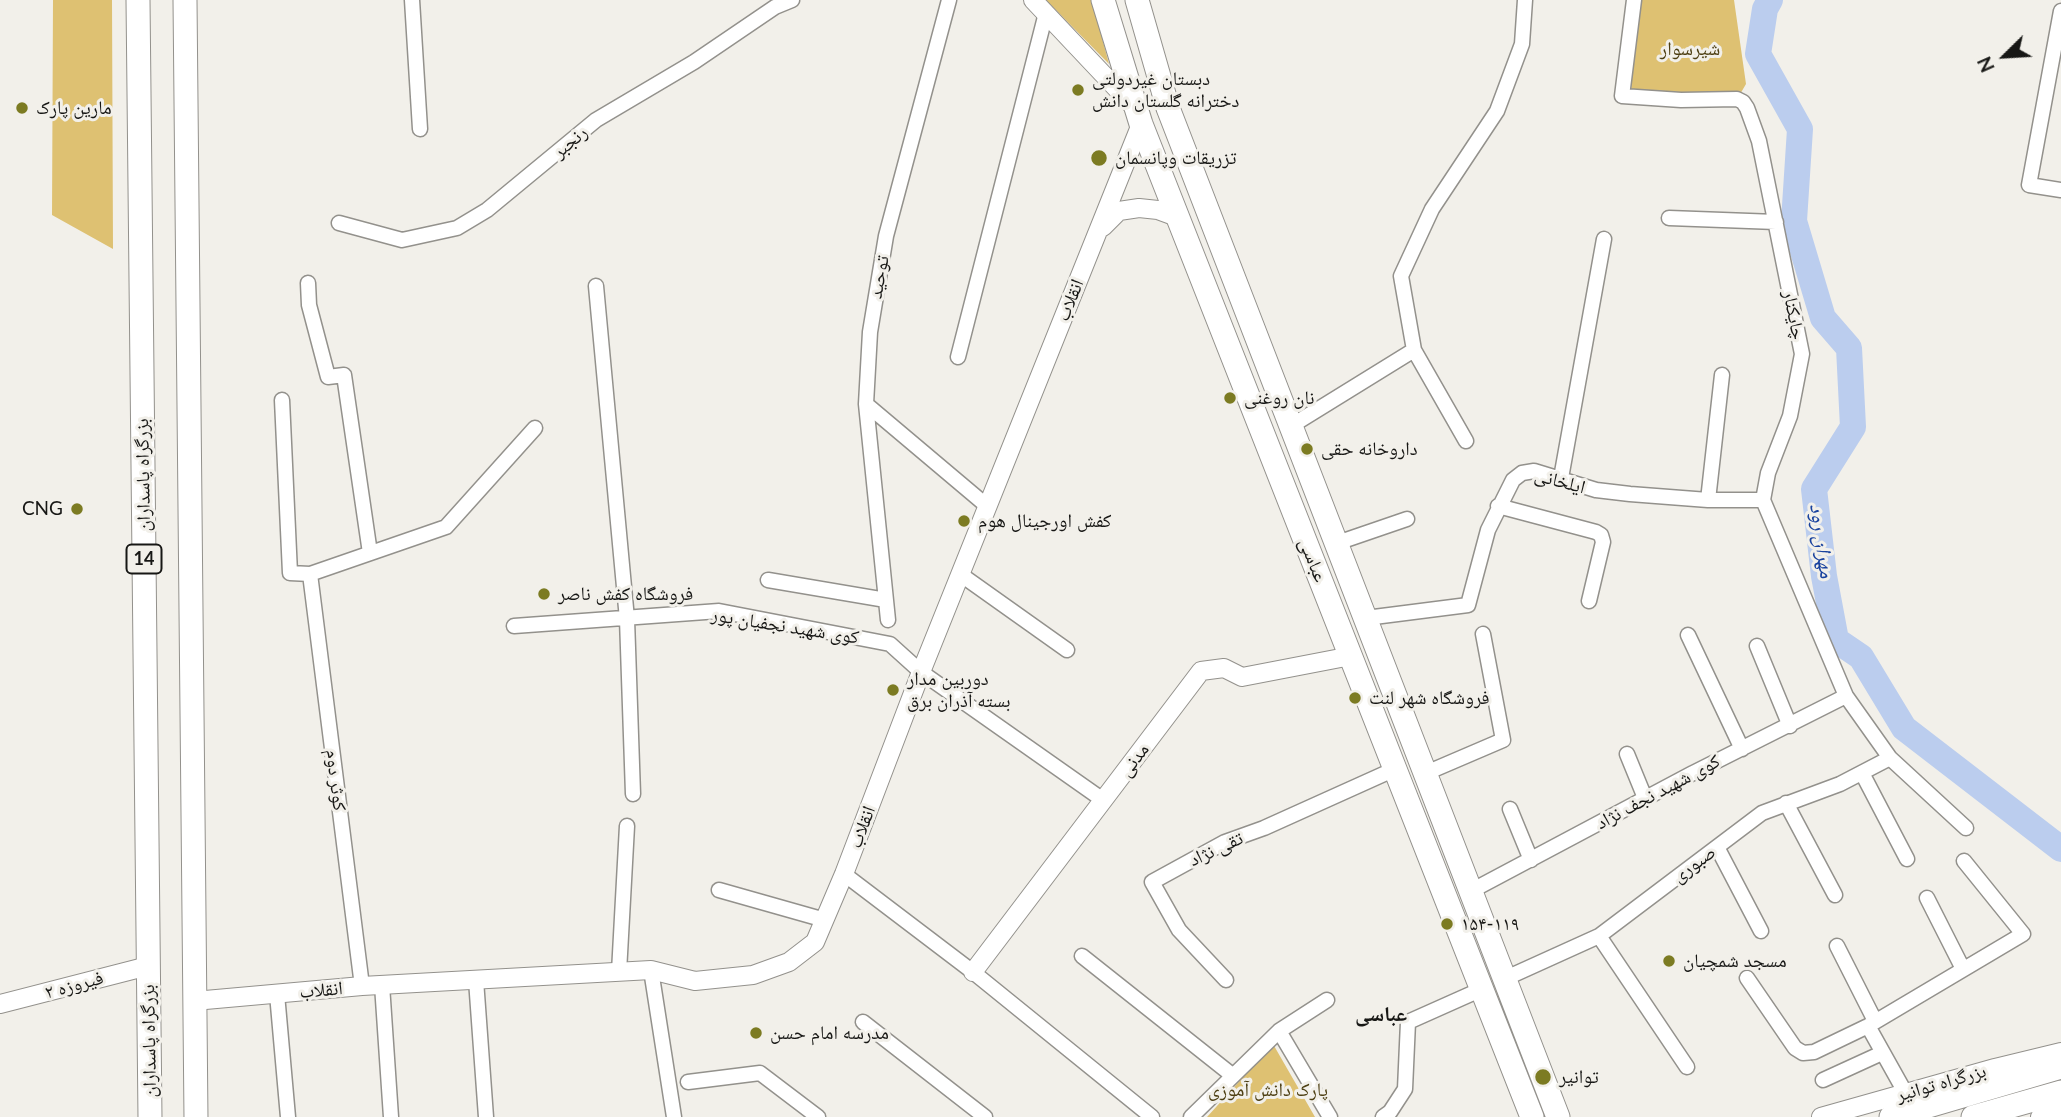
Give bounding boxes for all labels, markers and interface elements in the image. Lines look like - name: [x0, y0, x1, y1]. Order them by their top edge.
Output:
- north arrow: [1970, 21, 2040, 91]
- park label: شیرسوار: [1660, 38, 1720, 60]
- text: N: [1972, 53, 1999, 76]
- place label: دبستان غیردولتی دخترانه گلستان دانش: [1092, 68, 1239, 112]
- marker: دبستان غیردولتی دخترانه گلستان دانش: [1070, 82, 1086, 98]
- place label: مارین پارک: [36, 97, 112, 119]
- marker: مارین پارک: [14, 100, 30, 116]
- street label: رنجبر: [548, 121, 592, 163]
- place label: تزریقات وپانسمان: [1115, 147, 1237, 169]
- marker: تزریقات وپانسمان: [1089, 148, 1109, 168]
- street label: توحید: [864, 254, 894, 300]
- street label: انقلاب: [1051, 276, 1089, 324]
- street label: چایکنار: [1778, 288, 1810, 342]
- place label: نان روغنی: [1244, 387, 1314, 409]
- marker: نان روغنی: [1222, 390, 1238, 406]
- street label: بزرگراه پاسداران: [131, 418, 155, 532]
- place label: داروخانه حقی: [1321, 438, 1418, 460]
- marker: داروخانه حقی: [1299, 441, 1315, 457]
- street label: ایلخانی: [1532, 463, 1588, 499]
- place label: CNG: [22, 498, 63, 520]
- marker: CNG: [69, 501, 85, 517]
- water label: مهران رود: [1804, 502, 1840, 580]
- place label: کفش اورجینال هوم: [978, 510, 1111, 532]
- marker: کفش اورجینال هوم: [956, 513, 972, 529]
- street label: عباسى: [1294, 535, 1332, 585]
- road number: 14: [127, 544, 162, 574]
- place label: فروشگاه کفش ناصر: [558, 583, 693, 605]
- marker: فروشگاه کفش ناصر: [536, 586, 552, 602]
- street label: کوی شهید نجفیان پور: [709, 603, 861, 649]
- place label: دوربین مدار بسته آذران برق: [907, 668, 1011, 712]
- marker: دوربین مدار بسته آذران برق: [885, 682, 901, 698]
- place label: فروشگاه شهر لنت: [1369, 687, 1490, 709]
- marker: فروشگاه شهر لنت: [1347, 690, 1363, 706]
- street label: مدنی: [1114, 739, 1154, 781]
- street label: کوثر دوم: [321, 748, 351, 812]
- street label: کوی شهید نجف نژاد: [1592, 750, 1724, 834]
- street label: انقلاب: [844, 803, 880, 851]
- street label: تقی نژاد: [1185, 827, 1247, 871]
- street label: صبوری: [1668, 841, 1720, 887]
- place label: ۱۵۴-۱۱۹: [1461, 913, 1519, 935]
- marker: ۱۵۴-۱۱۹: [1439, 916, 1455, 932]
- place label: مسجد شمچیان: [1683, 950, 1787, 972]
- marker: مسجد شمچیان: [1661, 953, 1677, 969]
- street label: فیروزه ٢: [42, 966, 106, 1004]
- street label: انقلاب: [298, 977, 344, 1003]
- street label: بزرگراه پاسداران: [137, 984, 161, 1098]
- district label: عباسی: [1355, 1001, 1407, 1027]
- place label: مدرسه امام حسن: [770, 1022, 889, 1044]
- marker: مدرسه امام حسن: [748, 1025, 764, 1041]
- street label: بزرگراه توانیر: [1893, 1059, 1989, 1107]
- place label: توانیر: [1559, 1066, 1599, 1088]
- marker: توانیر: [1533, 1067, 1553, 1087]
- park label: پارک دانش آموزی: [1208, 1079, 1328, 1101]

